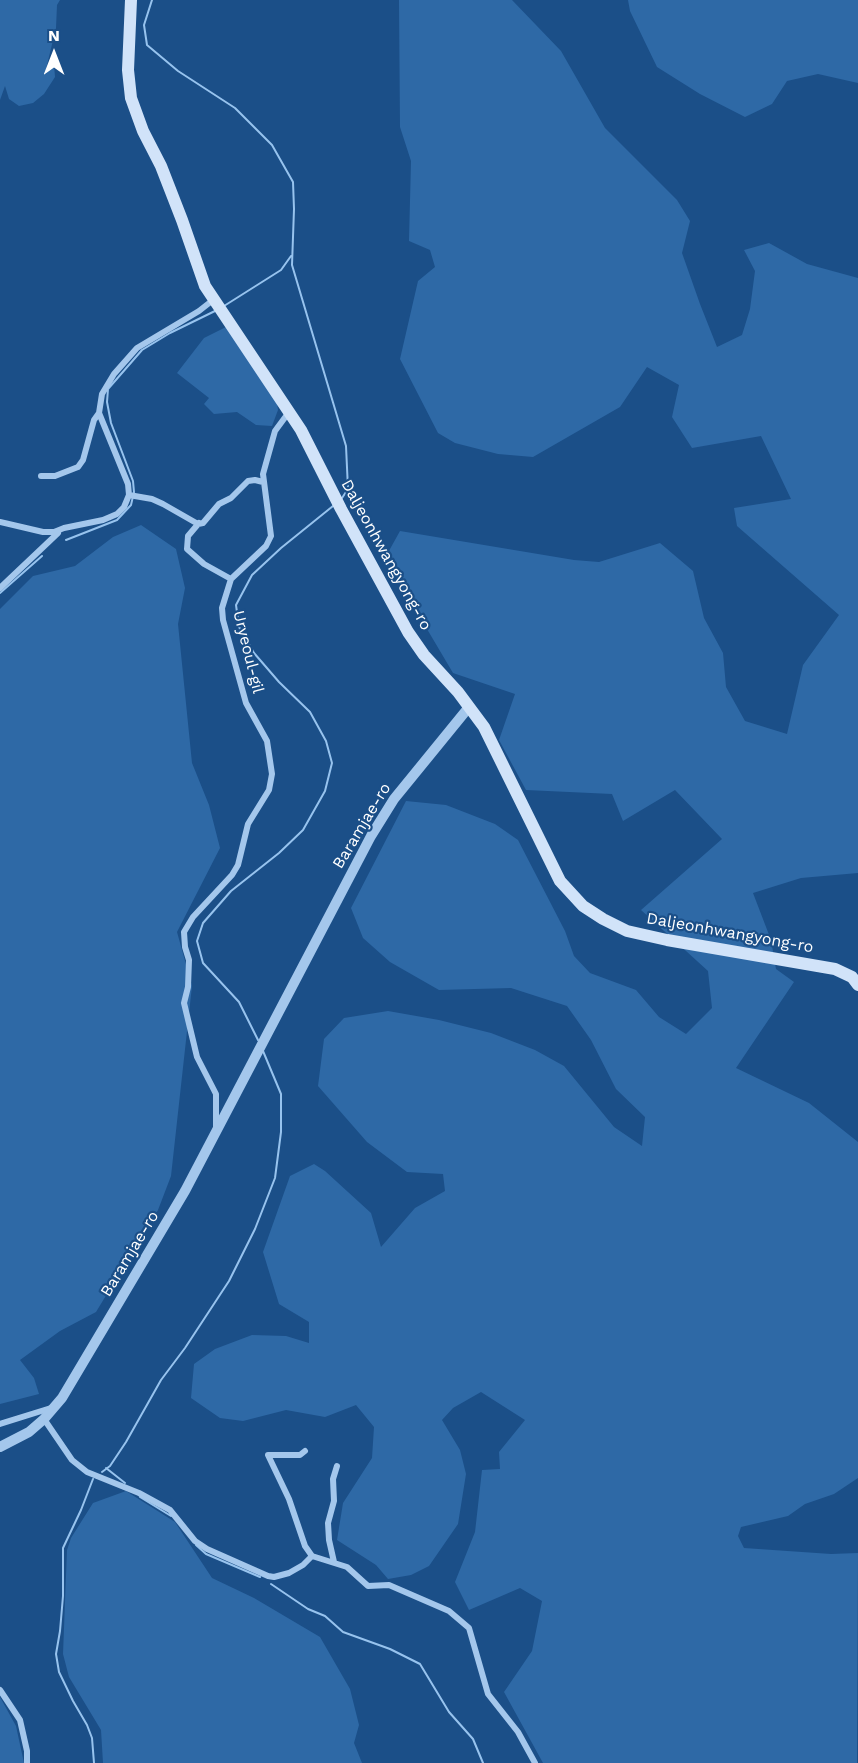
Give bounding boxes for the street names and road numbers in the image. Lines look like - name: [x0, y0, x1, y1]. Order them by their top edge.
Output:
- street label: Daljeonhwangyong-ro: [337, 476, 435, 634]
- street label: Uryeoul-gil: [228, 609, 268, 695]
- street label: Baramjae-ro: [329, 780, 395, 872]
- street label: Daljeonhwangyong-ro: [645, 909, 815, 957]
- street label: Baramjae-ro: [97, 1208, 163, 1300]

